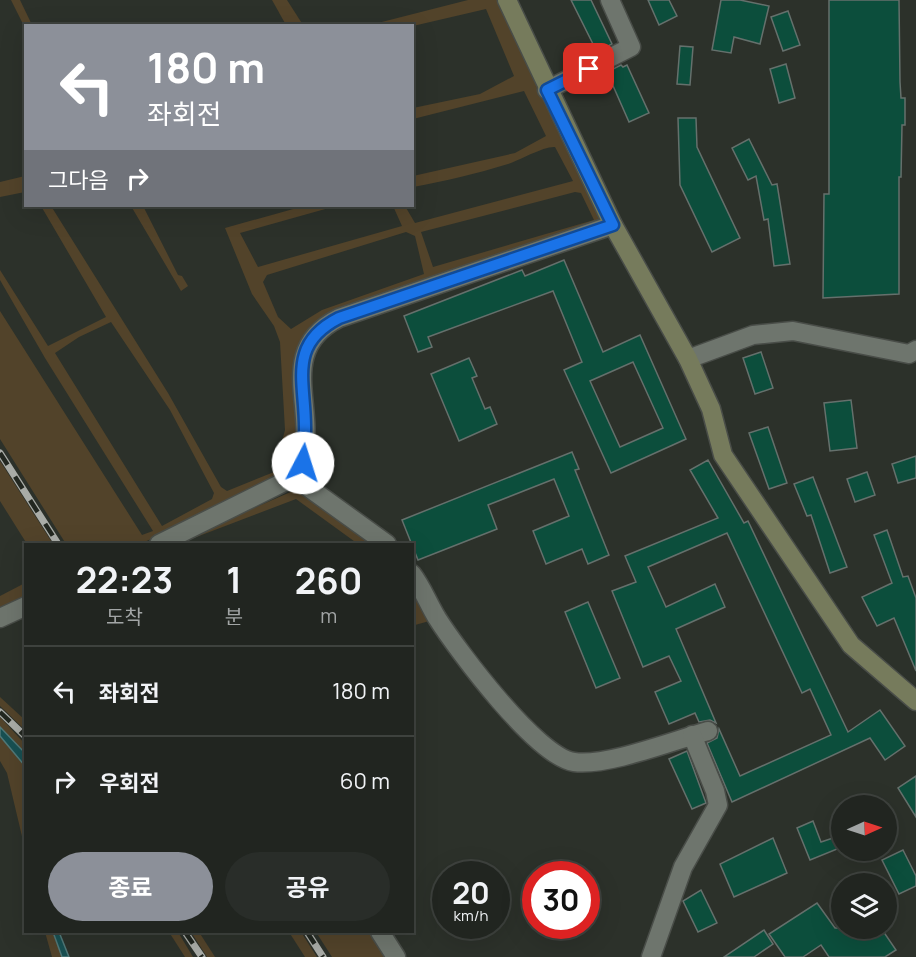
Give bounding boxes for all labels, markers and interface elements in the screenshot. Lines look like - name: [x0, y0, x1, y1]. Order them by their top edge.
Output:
- text: 180 m: [147, 38, 265, 96]
- pin: [563, 43, 614, 94]
- icon: left: [48, 48, 126, 126]
- icon: arrive: [572, 52, 605, 85]
- text: 좌회전: [147, 95, 222, 132]
- icon: right: [121, 162, 154, 195]
- text: 그다음: [48, 165, 109, 195]
- position arrow: [271, 431, 335, 495]
- text: 22:23: [76, 555, 173, 604]
- text: 1: [226, 555, 242, 604]
- text: 260: [295, 556, 362, 605]
- text: m: [320, 602, 337, 629]
- text: 도착: [106, 603, 143, 630]
- text: 분: [225, 603, 243, 630]
- icon: left: [48, 675, 81, 708]
- text: 180 m: [332, 676, 390, 706]
- text: 좌회전: [99, 678, 160, 708]
- icon: right: [48, 765, 81, 798]
- text: 60 m: [340, 766, 390, 796]
- text: 우회전: [99, 768, 160, 798]
- north arrow: [831, 795, 897, 861]
- map controls: [831, 795, 897, 939]
- button: 종료: [48, 852, 213, 921]
- button: 공유: [225, 852, 390, 921]
- speed limit sign: 30: [522, 861, 600, 939]
- text: 20: [452, 872, 490, 913]
- button: layers: [831, 873, 897, 939]
- text: km/h: [454, 905, 488, 926]

